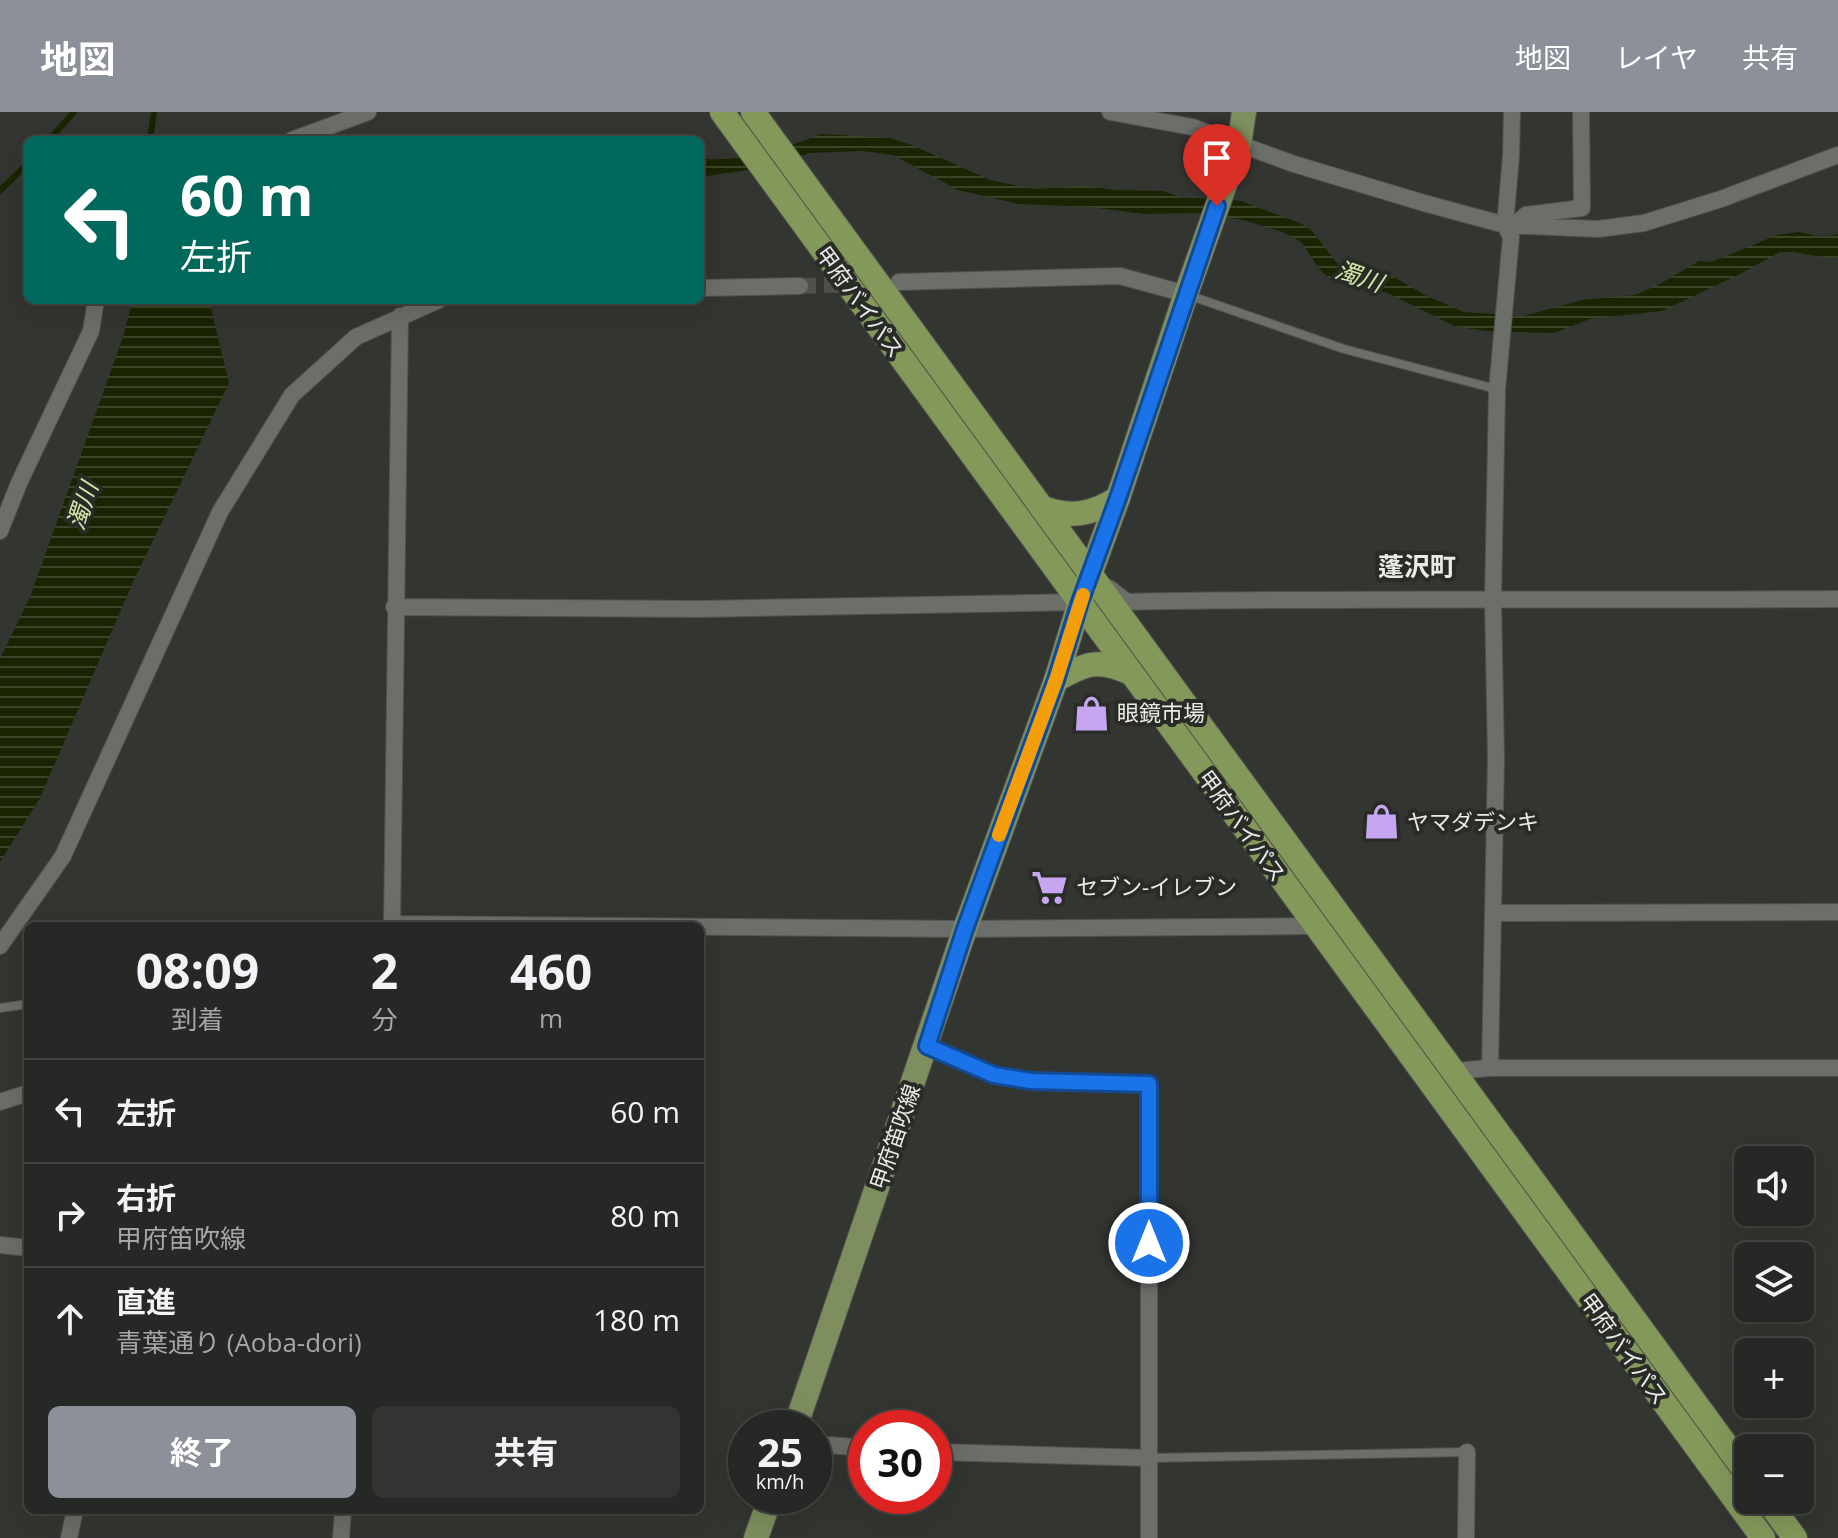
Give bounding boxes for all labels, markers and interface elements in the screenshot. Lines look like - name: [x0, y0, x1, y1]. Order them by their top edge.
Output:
- text: 地図: [40, 32, 116, 84]
- text: 地図: [1515, 38, 1571, 76]
- text: レイヤ: [1615, 38, 1698, 76]
- text: 共有: [1742, 38, 1798, 76]
- pin: [1183, 124, 1251, 206]
- icon: arrive: [1195, 136, 1239, 180]
- text: 60 m: [180, 156, 314, 232]
- icon: left: [48, 168, 152, 272]
- text: 左折: [180, 232, 252, 281]
- street label: 甲府バイパス: [810, 239, 912, 363]
- water label: 濁川: [1331, 252, 1390, 300]
- water label: 濁川: [58, 475, 106, 534]
- district label: 蓬沢町: [1378, 548, 1456, 584]
- shop icon: 眼鏡市場: [1072, 694, 1110, 732]
- place label: 眼鏡市場: [1117, 697, 1205, 727]
- street label: 甲府バイパス: [1192, 763, 1294, 887]
- shop icon: ヤマダデンキ: [1362, 803, 1400, 841]
- place label: ヤマダデンキ: [1407, 806, 1539, 836]
- supermarket icon: セブン-イレブン: [1031, 868, 1069, 906]
- place label: セブン-イレブン: [1076, 871, 1237, 901]
- text: 08:09: [136, 938, 259, 1003]
- text: 2: [371, 938, 398, 1003]
- text: 460: [510, 939, 592, 1004]
- text: m: [539, 1000, 563, 1036]
- text: 到着: [171, 1001, 223, 1037]
- text: 分: [372, 1001, 398, 1037]
- street label: 甲府笛吹線: [862, 1080, 926, 1194]
- icon: left: [48, 1089, 92, 1133]
- text: 60 m: [610, 1091, 680, 1132]
- text: 左折: [116, 1092, 176, 1133]
- map controls: [1734, 1146, 1814, 1514]
- button: sound: [1734, 1146, 1814, 1226]
- text: 右折: [116, 1177, 176, 1218]
- icon: right: [48, 1193, 92, 1237]
- text: 80 m: [610, 1195, 680, 1236]
- position arrow: [1107, 1201, 1191, 1285]
- text: 甲府笛吹線: [116, 1220, 246, 1256]
- button: layers: [1734, 1242, 1814, 1322]
- text: 直進: [116, 1281, 176, 1322]
- street label: 甲府バイパス: [1574, 1286, 1676, 1410]
- icon: ahead: [48, 1297, 92, 1341]
- text: 180 m: [593, 1299, 680, 1340]
- text: 青葉通り (Aoba-dori): [116, 1324, 362, 1360]
- button: +: [1734, 1338, 1814, 1418]
- button: 終了: [48, 1406, 356, 1498]
- button: 共有: [372, 1406, 680, 1498]
- speed limit sign: 30: [848, 1410, 952, 1514]
- text: 25: [757, 1424, 803, 1479]
- button: −: [1734, 1434, 1814, 1514]
- text: km/h: [756, 1468, 804, 1495]

